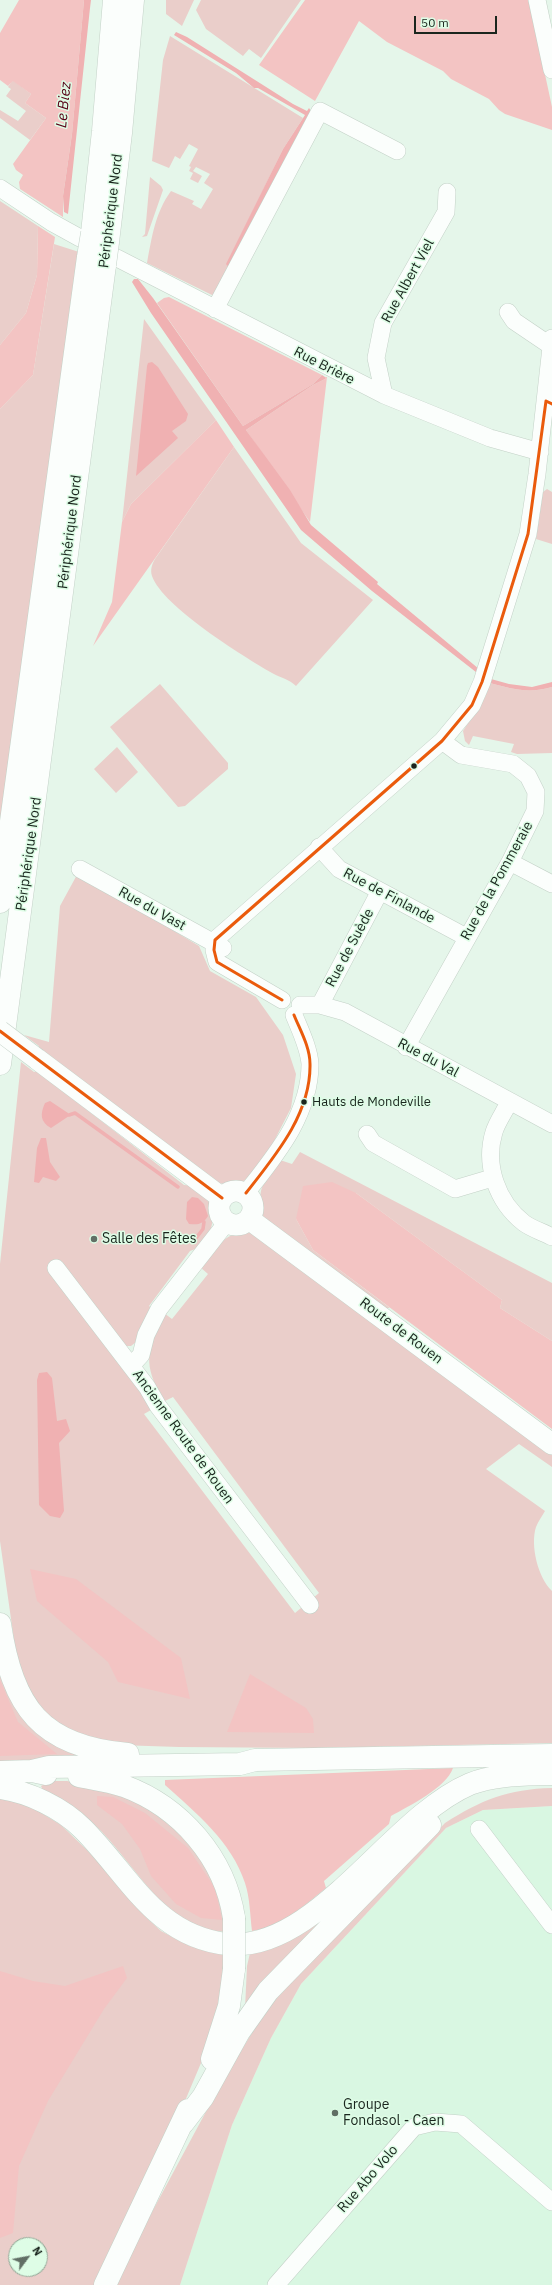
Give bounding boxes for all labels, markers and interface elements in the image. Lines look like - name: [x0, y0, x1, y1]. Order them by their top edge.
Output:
- scale bar: [416, 8, 499, 34]
- text: 50 m: [421, 15, 449, 30]
- water label: Le Biez: [53, 81, 75, 129]
- street label: Périphérique Nord: [96, 153, 126, 269]
- street label: Rue Albert Viel: [378, 236, 438, 326]
- street label: Rue Brière: [291, 344, 357, 388]
- street label: Périphérique Nord: [55, 474, 85, 590]
- unlabelled marker: [409, 761, 419, 771]
- street label: Périphérique Nord: [13, 796, 45, 912]
- street label: Rue de la Pommeraie: [457, 819, 537, 943]
- street label: Rue de Finlande: [340, 865, 438, 927]
- street label: Rue du Vast: [115, 884, 189, 934]
- street label: Rue de Suède: [322, 906, 378, 990]
- street label: Rue du Val: [395, 1035, 461, 1081]
- place label: Hauts de Mondeville: [312, 1094, 431, 1110]
- marker: Hauts de Mondeville: [299, 1097, 309, 1107]
- place label: Salle des Fêtes: [102, 1231, 197, 1247]
- marker: Salle des Fêtes: [89, 1234, 99, 1244]
- street label: Route de Rouen: [356, 1294, 446, 1368]
- street label: Ancienne Route de Rouen: [129, 1367, 237, 1507]
- place label: Groupe Fondasol - Caen: [343, 2097, 444, 2130]
- marker: Groupe Fondasol - Caen: [330, 2108, 340, 2118]
- street label: Rue Abo Volo: [334, 2142, 402, 2216]
- north arrow: [8, 2237, 48, 2277]
- text: N: [29, 2244, 45, 2258]

